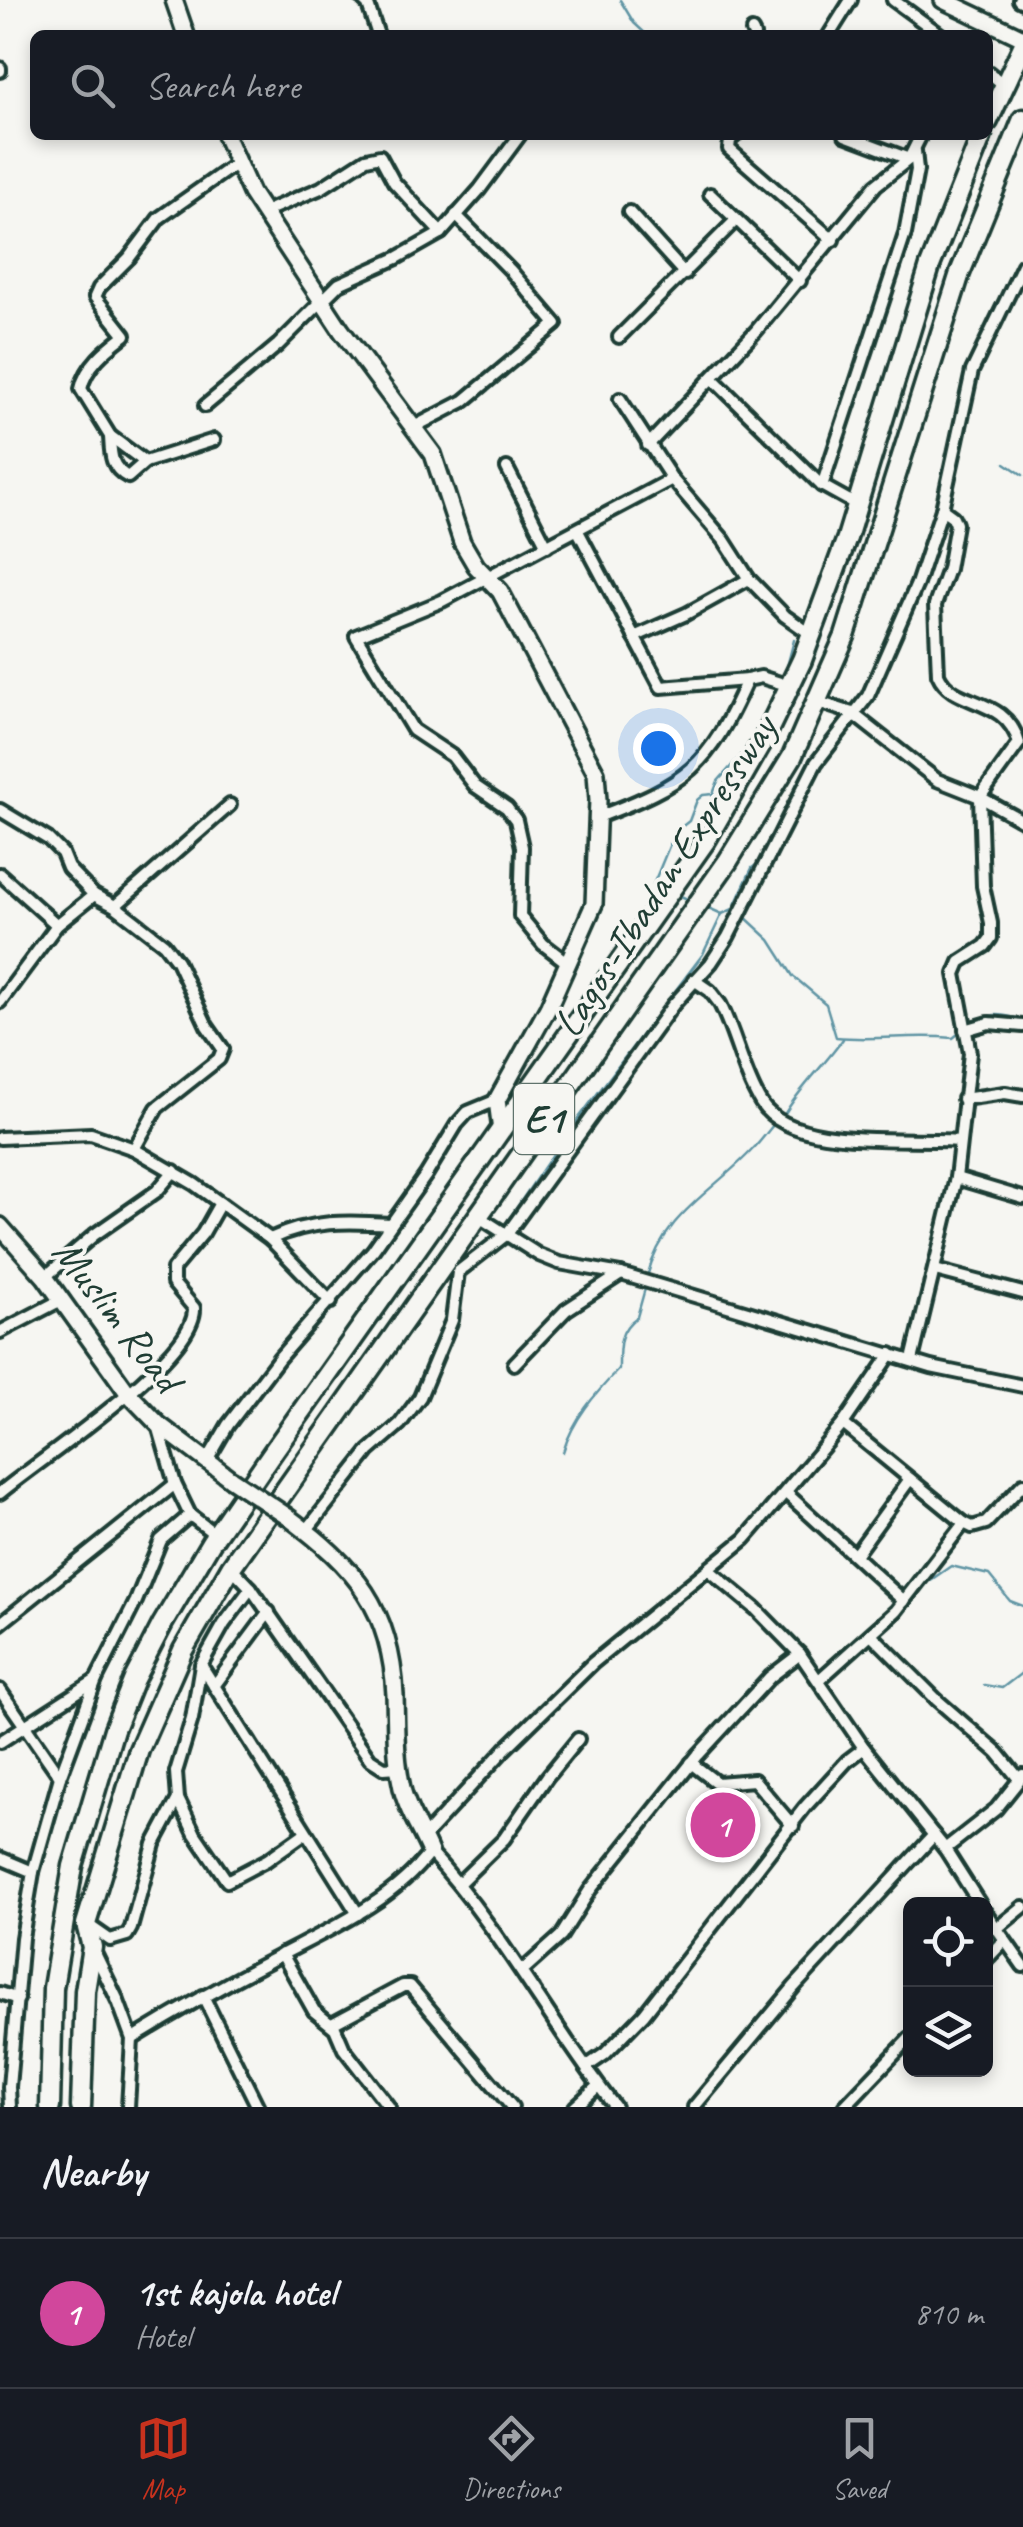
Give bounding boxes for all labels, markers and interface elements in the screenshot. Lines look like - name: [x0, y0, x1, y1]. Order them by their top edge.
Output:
- search box: [30, 30, 993, 140]
- icon: search: [65, 58, 120, 113]
- text: Search here: [145, 62, 300, 109]
- street label: Lagos-Ibadan Expressway: [541, 702, 791, 1047]
- your location: [633, 723, 684, 774]
- road number: E1: [514, 1084, 574, 1154]
- street label: Muslim Road: [41, 1228, 197, 1407]
- pin: 1: [690, 1788, 756, 1862]
- map controls: [903, 1897, 993, 2077]
- button: locate: [903, 1897, 993, 1987]
- button: layers: [903, 1987, 993, 2077]
- text: Nearby: [40, 2146, 146, 2199]
- text: 1st kajola hotel: [135, 2269, 335, 2316]
- text: 1: [65, 2293, 80, 2334]
- text: 810 m: [914, 2293, 983, 2334]
- text: Hotel: [135, 2316, 191, 2357]
- tab: Map: [136, 2411, 191, 2506]
- tab: Directions: [463, 2411, 560, 2506]
- tab: Saved: [832, 2411, 887, 2506]

